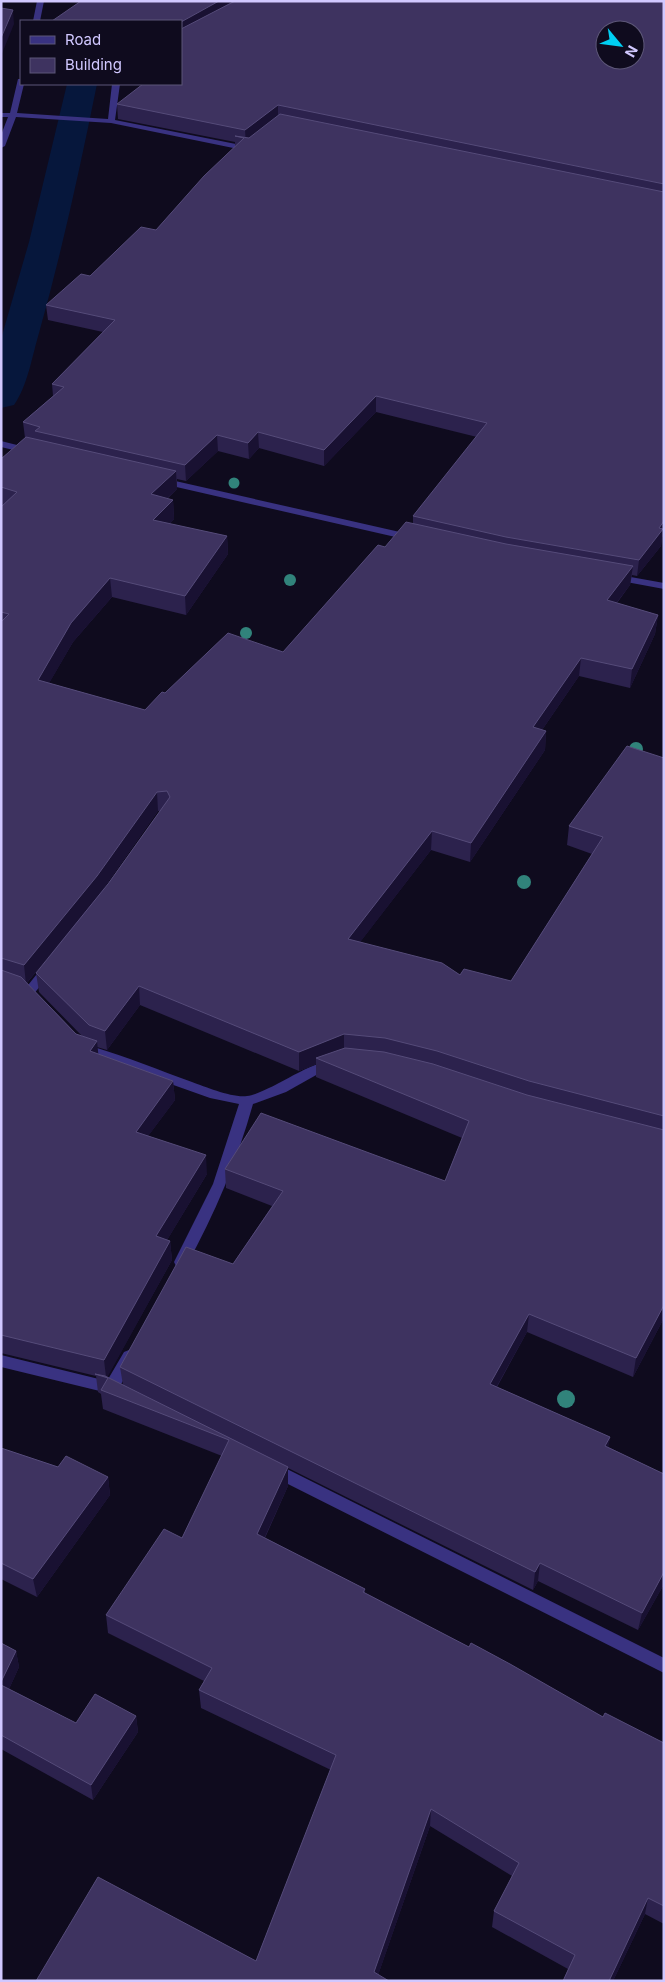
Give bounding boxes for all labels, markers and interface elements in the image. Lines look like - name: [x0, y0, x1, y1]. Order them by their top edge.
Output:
- legend: [20, 20, 182, 85]
- north arrow: [595, 20, 645, 70]
- text: Road: [65, 30, 101, 49]
- text: N: [622, 43, 642, 60]
- text: Building: [65, 55, 122, 74]

